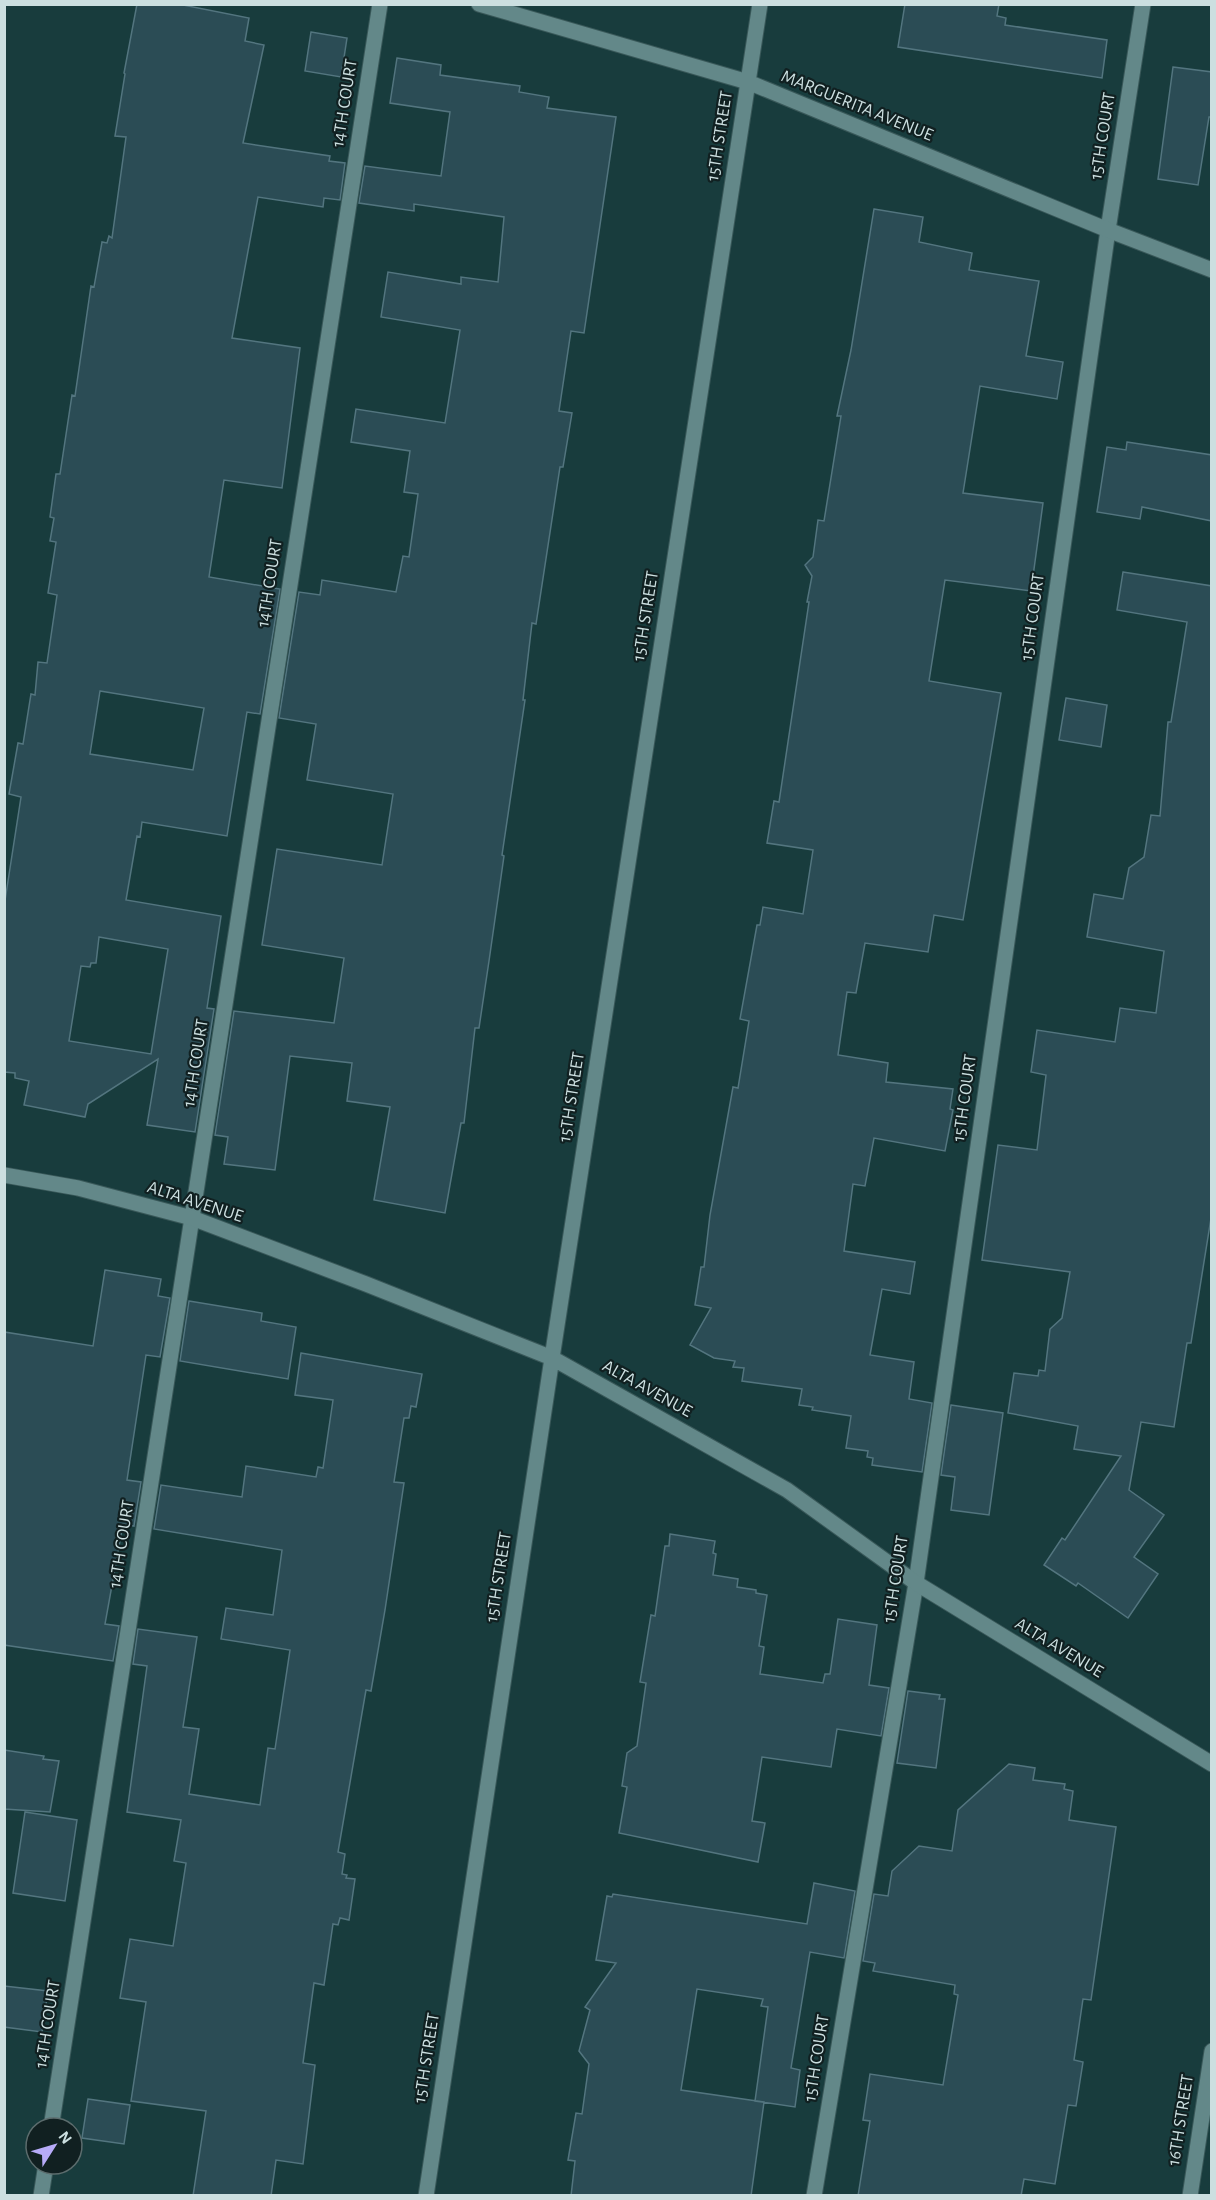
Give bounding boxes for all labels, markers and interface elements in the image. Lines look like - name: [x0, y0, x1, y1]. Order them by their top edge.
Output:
- street label: 14TH COURT: [329, 57, 361, 148]
- street label: MARGUERITA AVENUE: [779, 67, 936, 145]
- street label: 15TH STREET: [704, 89, 736, 182]
- street label: 15TH COURT: [1087, 91, 1119, 181]
- street label: 14TH COURT: [254, 537, 286, 628]
- street label: 15TH STREET: [630, 569, 662, 662]
- street label: 15TH COURT: [1018, 572, 1048, 662]
- street label: 14TH COURT: [180, 1017, 212, 1108]
- street label: 15TH STREET: [556, 1050, 588, 1143]
- street label: 15TH COURT: [950, 1053, 980, 1143]
- street label: ALTA AVENUE: [145, 1178, 245, 1226]
- street label: ALTA AVENUE: [599, 1357, 695, 1421]
- street label: 14TH COURT: [106, 1498, 138, 1589]
- street label: 15TH STREET: [483, 1530, 515, 1623]
- street label: 15TH COURT: [880, 1534, 912, 1624]
- street label: ALTA AVENUE: [1012, 1615, 1106, 1681]
- street label: 14TH COURT: [32, 1978, 64, 2069]
- street label: 15TH STREET: [411, 2011, 443, 2104]
- street label: 15TH COURT: [801, 2013, 833, 2103]
- street label: 16TH STREET: [1165, 2073, 1197, 2167]
- north arrow: [24, 2116, 84, 2176]
- text: N: [55, 2128, 75, 2147]

